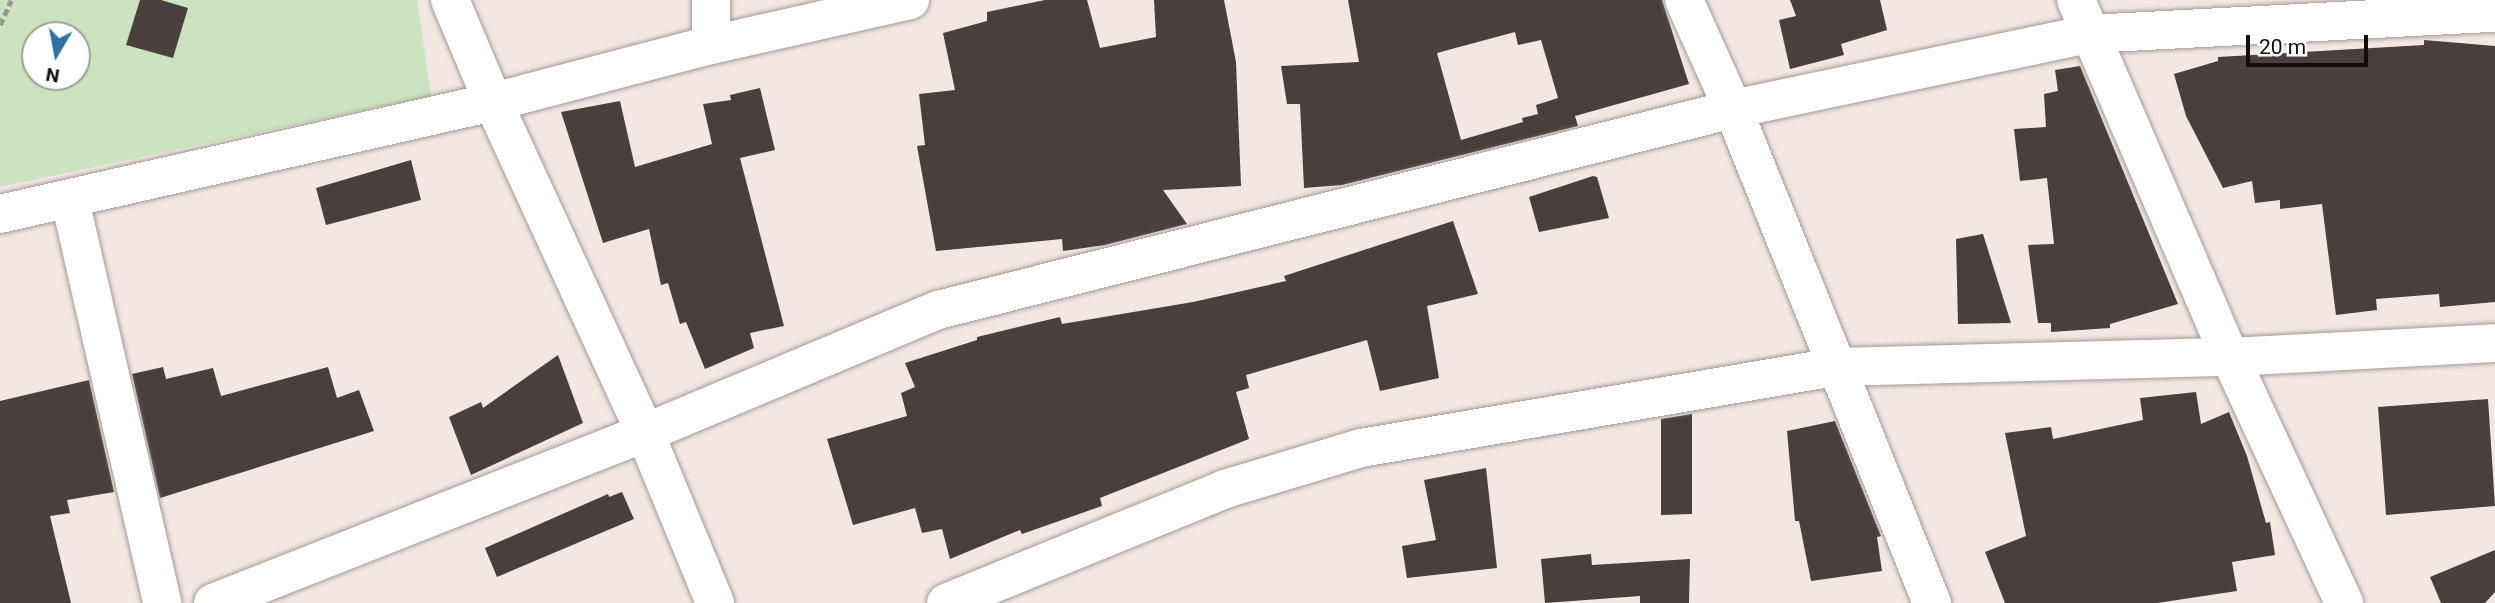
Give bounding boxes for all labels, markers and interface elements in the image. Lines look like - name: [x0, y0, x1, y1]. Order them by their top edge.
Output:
- north arrow: [21, 21, 91, 91]
- scale bar: [2250, 21, 2372, 65]
- text: 20 m: [2259, 35, 2306, 59]
- text: N: [44, 63, 61, 88]

